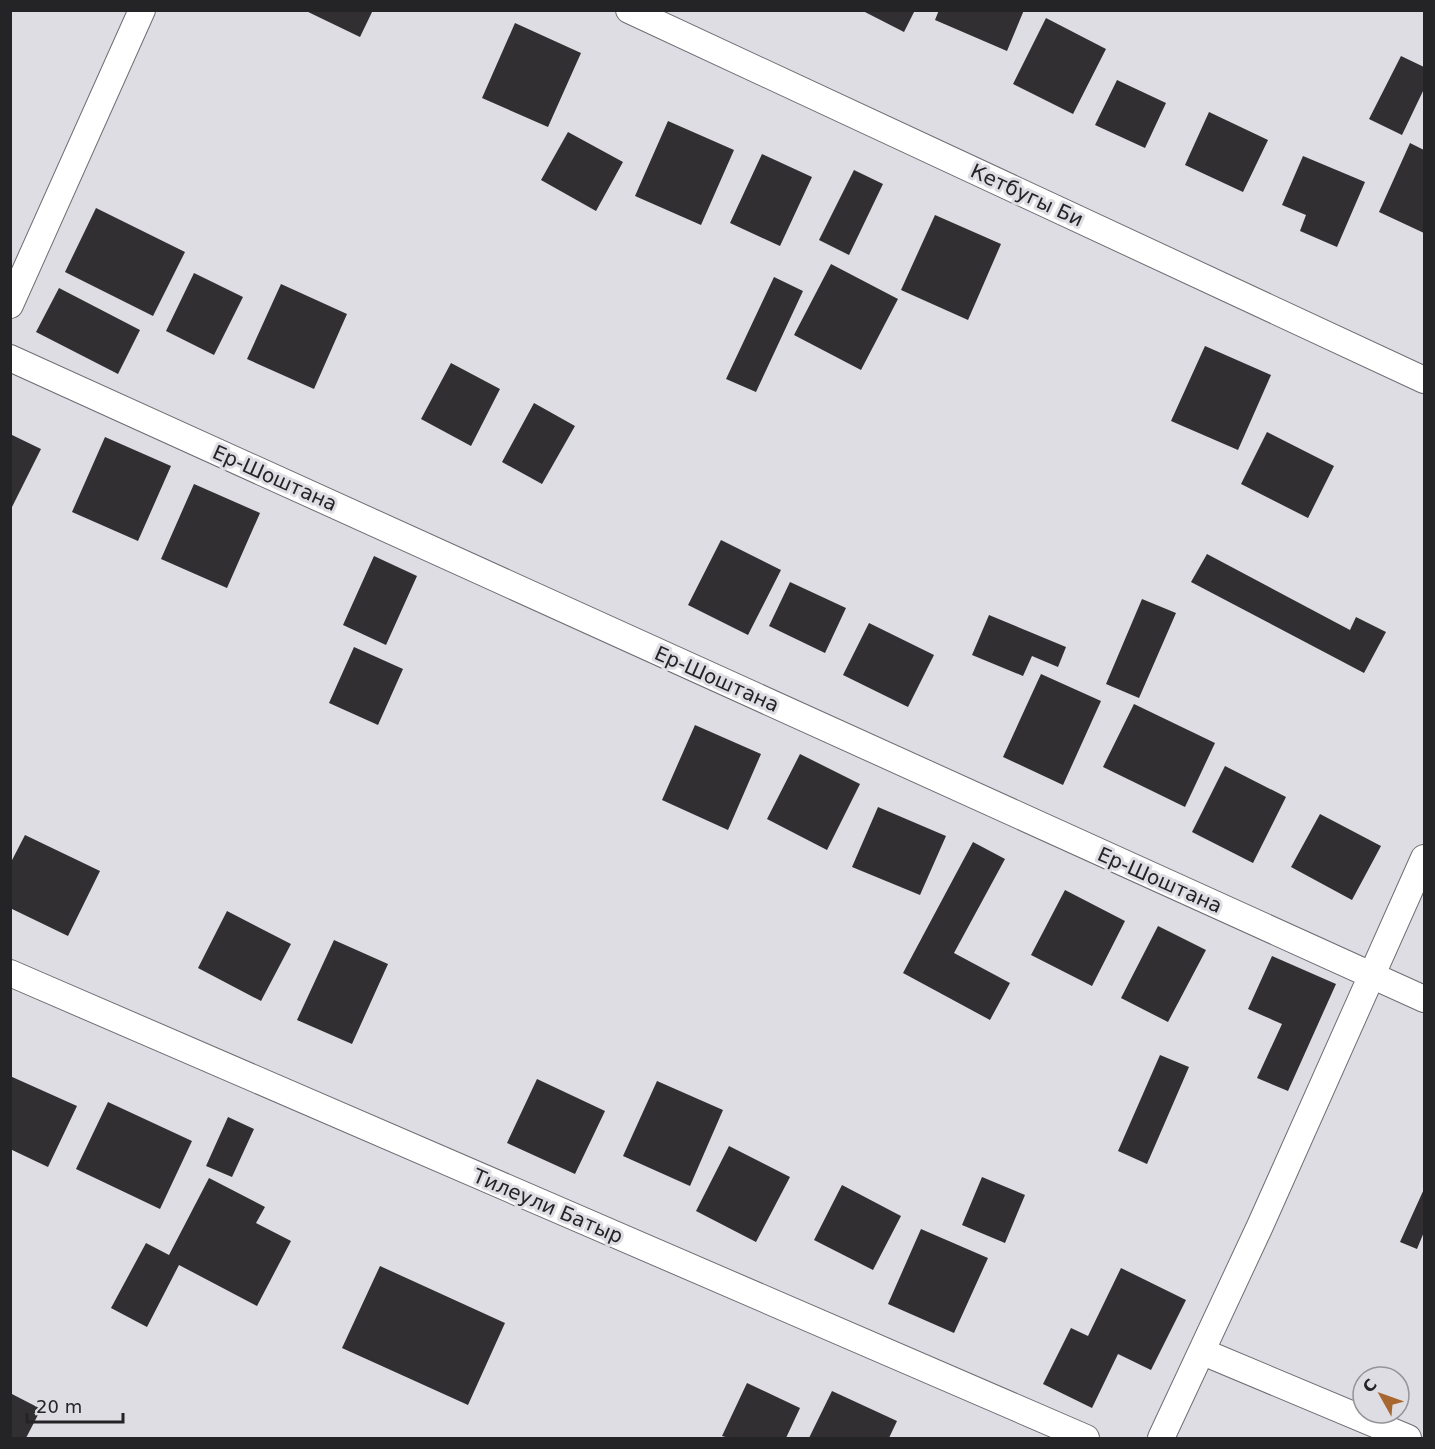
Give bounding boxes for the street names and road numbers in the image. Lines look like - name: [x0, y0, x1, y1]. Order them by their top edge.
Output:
- street label: Кетбугы Би: [967, 158, 1087, 232]
- street label: Ер-Шоштана: [209, 440, 341, 516]
- street label: Ер-Шоштана: [651, 641, 783, 717]
- street label: Ер-Шоштана: [1094, 842, 1226, 918]
- street label: Тилеули Батыр: [469, 1163, 627, 1248]

